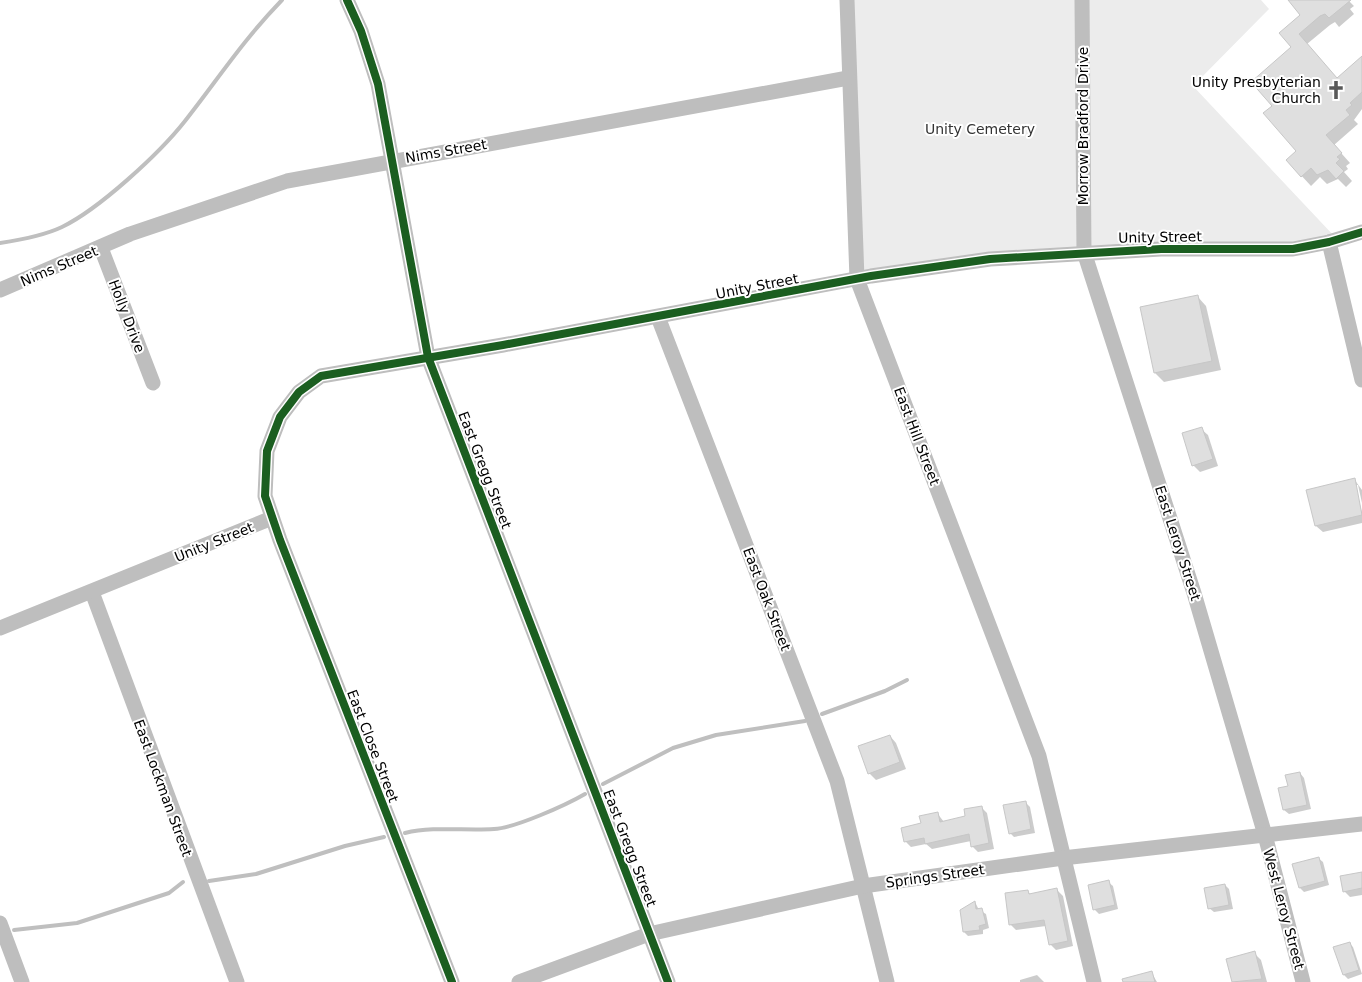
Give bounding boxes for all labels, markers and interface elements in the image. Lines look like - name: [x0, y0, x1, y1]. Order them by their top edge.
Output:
- street label: Morrow Bradford Drive: [1075, 47, 1091, 205]
- place label: Unity Presbyterian Church: [1192, 74, 1321, 106]
- church icon: Unity Presbyterian Church: [1325, 79, 1347, 101]
- park label: Unity Cemetery: [925, 121, 1035, 137]
- street label: Nims Street: [404, 136, 488, 166]
- street label: Unity Street: [1118, 228, 1203, 246]
- street label: Nims Street: [18, 242, 100, 289]
- street label: Unity Street: [714, 270, 800, 302]
- street label: Holly Drive: [106, 277, 148, 355]
- street label: East Hill Street: [891, 385, 943, 488]
- street label: East Gregg Street: [455, 409, 515, 531]
- street label: East Leroy Street: [1152, 483, 1204, 603]
- street label: Unity Street: [172, 519, 256, 565]
- street label: East Oak Street: [740, 545, 794, 653]
- street label: East Close Street: [344, 687, 402, 805]
- street label: East Lockman Street: [131, 717, 195, 859]
- street label: East Gregg Street: [600, 787, 660, 909]
- street label: West Leroy Street: [1260, 847, 1308, 972]
- street label: Springs Street: [885, 861, 986, 891]

